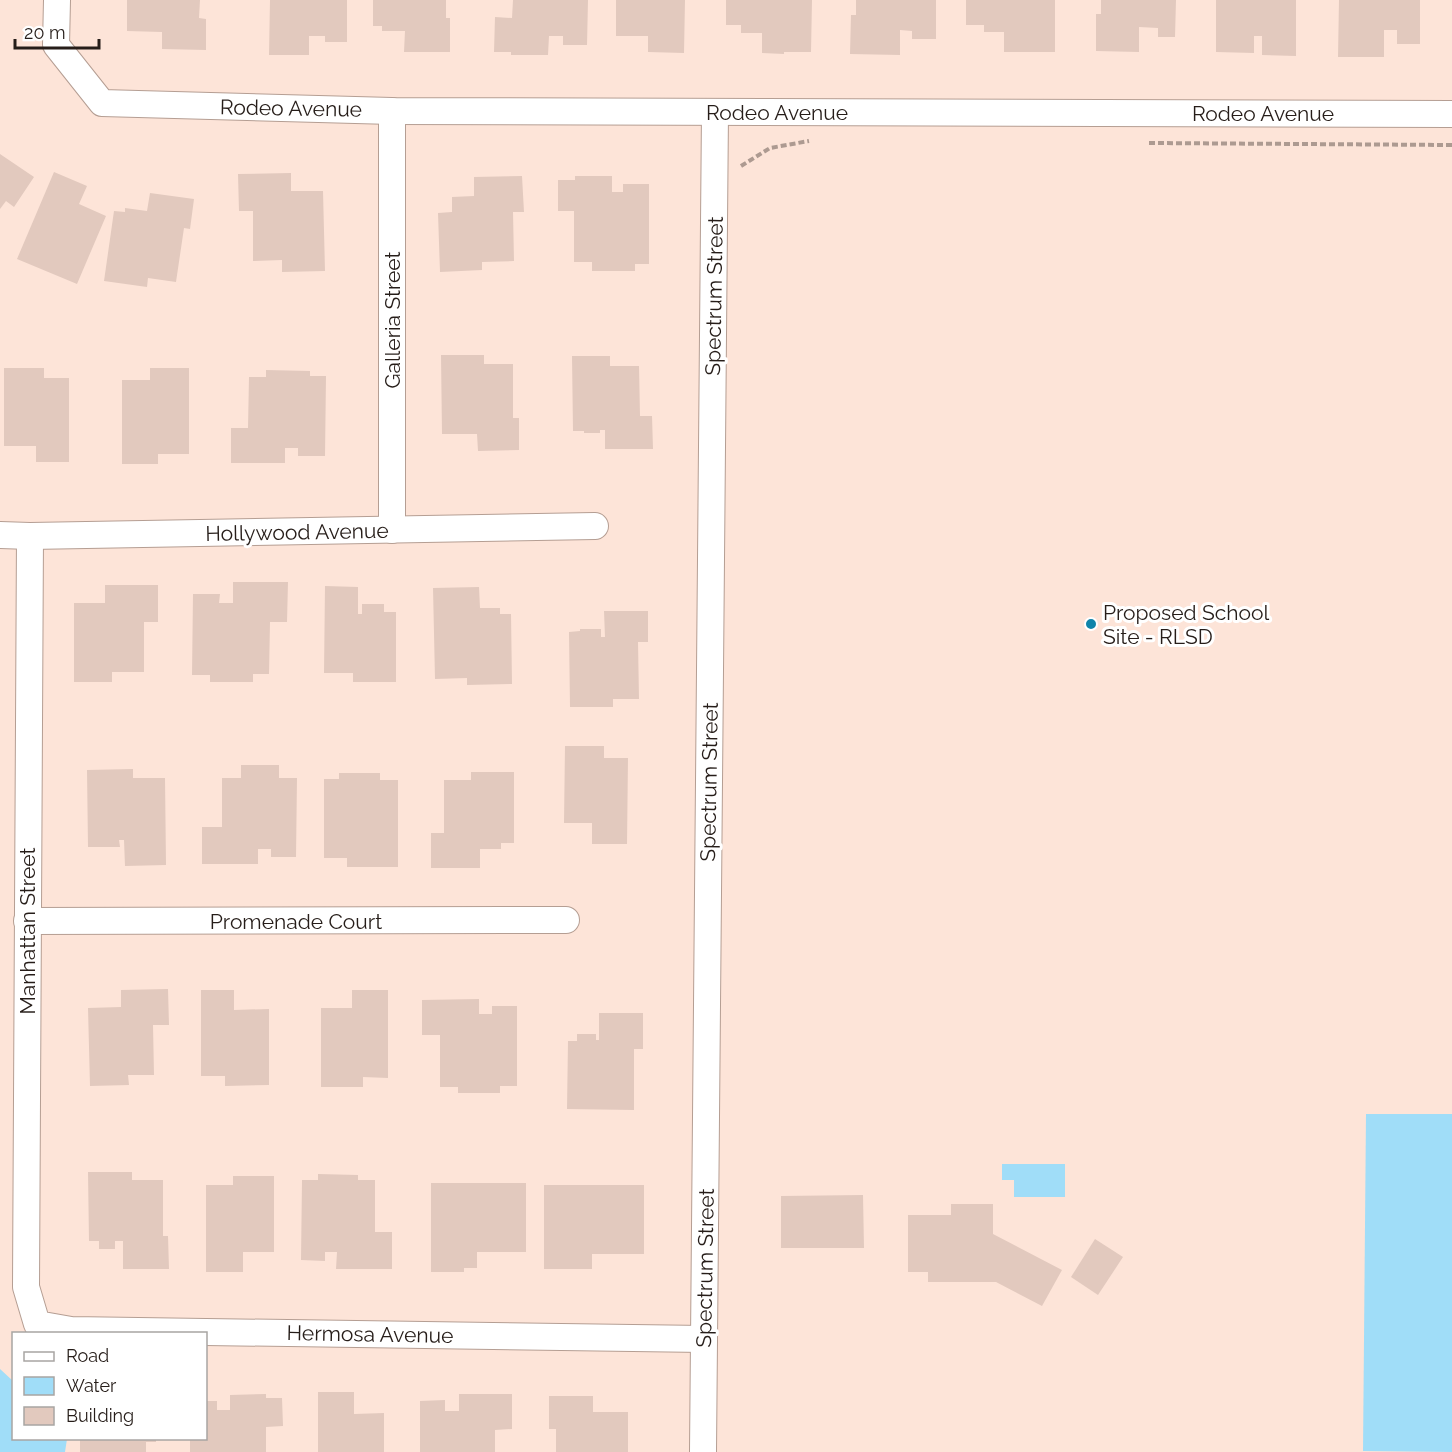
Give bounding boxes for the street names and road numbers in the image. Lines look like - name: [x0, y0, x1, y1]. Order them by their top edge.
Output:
- street label: Rodeo Avenue: [220, 94, 362, 122]
- street label: Rodeo Avenue: [706, 100, 848, 125]
- street label: Rodeo Avenue: [1192, 101, 1334, 126]
- street label: Spectrum Street: [700, 216, 728, 376]
- street label: Galleria Street: [380, 251, 405, 389]
- street label: Hollywood Avenue: [205, 518, 389, 546]
- street label: Spectrum Street: [695, 702, 723, 862]
- street label: Manhattan Street: [15, 848, 40, 1014]
- street label: Promenade Court: [210, 909, 382, 934]
- street label: Spectrum Street: [691, 1188, 719, 1348]
- street label: Hermosa Avenue: [286, 1320, 454, 1348]

